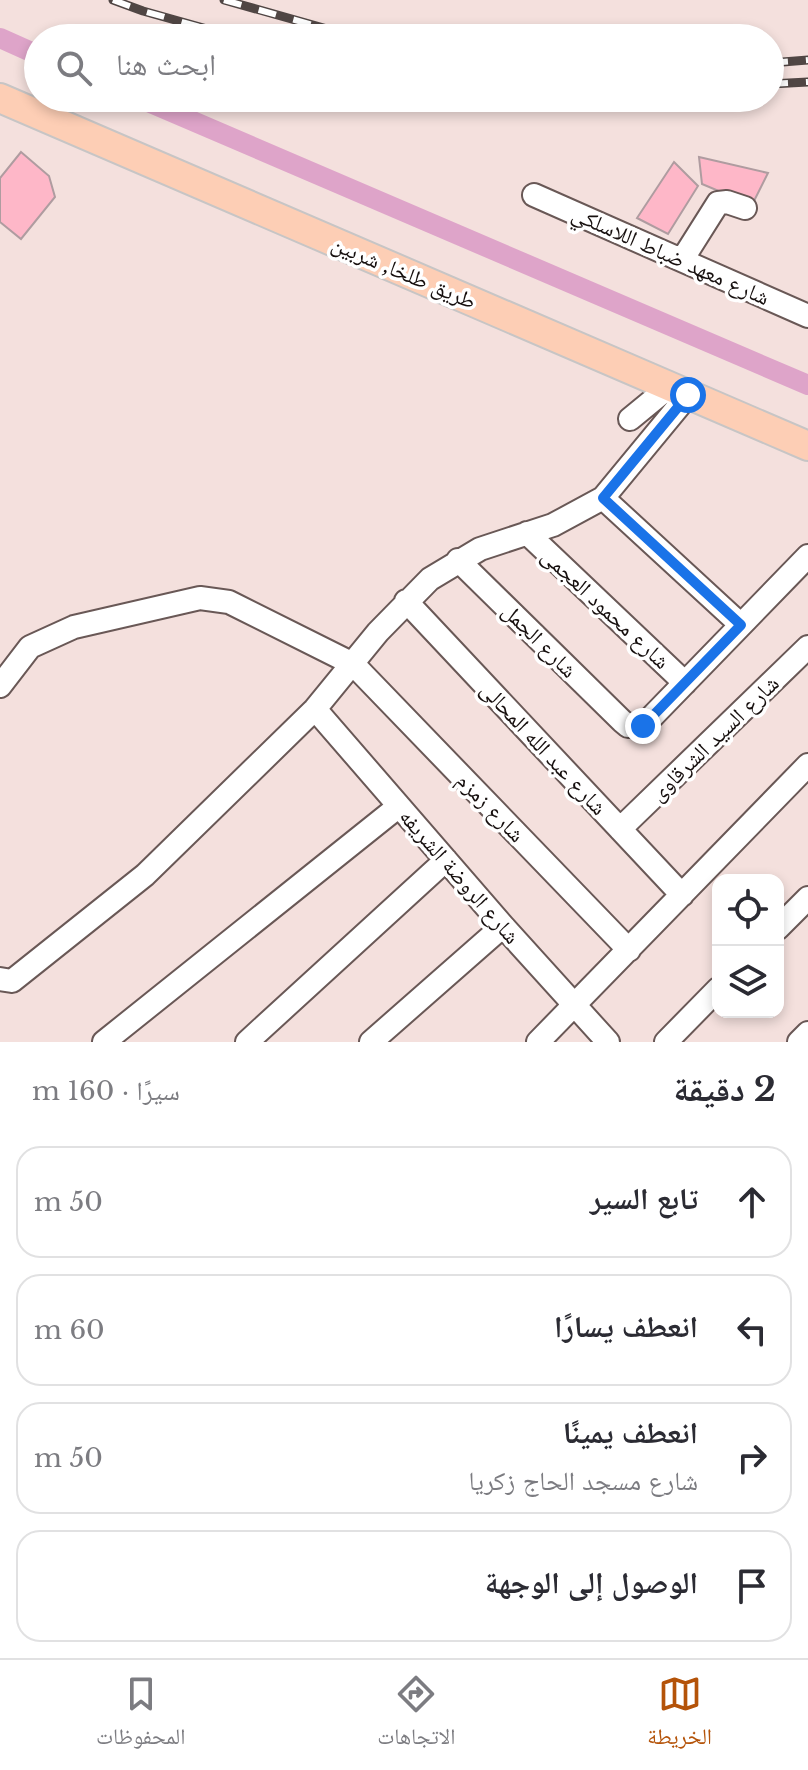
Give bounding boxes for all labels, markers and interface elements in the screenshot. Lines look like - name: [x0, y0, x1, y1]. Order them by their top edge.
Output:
- search box: [24, 24, 784, 112]
- icon: search: [52, 46, 96, 90]
- text: ابحث هنا: [116, 46, 216, 83]
- street label: شارع معهد ضباط اللاسلكي: [566, 200, 774, 314]
- street label: طريق طلخا, شربين: [328, 230, 480, 315]
- route start: [670, 377, 706, 413]
- street label: شارع محمود العجمى: [536, 542, 675, 675]
- street label: شارع الجمل: [497, 597, 583, 683]
- street label: شارع السيد الشرقاوى: [644, 670, 785, 807]
- street label: شارع عبد الله المحالى: [475, 676, 612, 821]
- route end: [625, 708, 661, 744]
- street label: شارع زمزم: [450, 767, 530, 848]
- street label: شارع الروضة الشريفه: [394, 803, 526, 949]
- map controls: [712, 874, 784, 1018]
- button: locate: [712, 874, 784, 946]
- button: layers: [712, 946, 784, 1018]
- text: 2 دقيقة: [673, 1068, 776, 1110]
- text: سيرًا · 160 m: [32, 1075, 180, 1107]
- text: تابع السير: [590, 1180, 698, 1217]
- icon: ahead: [730, 1180, 774, 1224]
- text: 50 m: [34, 1186, 103, 1218]
- text: انعطف يسارًا: [554, 1308, 698, 1345]
- icon: left: [730, 1308, 774, 1352]
- text: 60 m: [34, 1314, 105, 1346]
- text: انعطف يمينًا: [563, 1414, 698, 1451]
- icon: right: [730, 1436, 774, 1480]
- text: 50 m: [34, 1442, 103, 1474]
- text: شارع مسجد الحاج زكريا: [468, 1465, 698, 1497]
- text: الوصول إلى الوجهة: [485, 1564, 698, 1601]
- icon: arrive: [730, 1564, 774, 1608]
- tab: المحفوظات: [96, 1672, 185, 1758]
- tab: الاتجاهات: [377, 1672, 455, 1758]
- tab: الخريطة: [647, 1672, 712, 1758]

